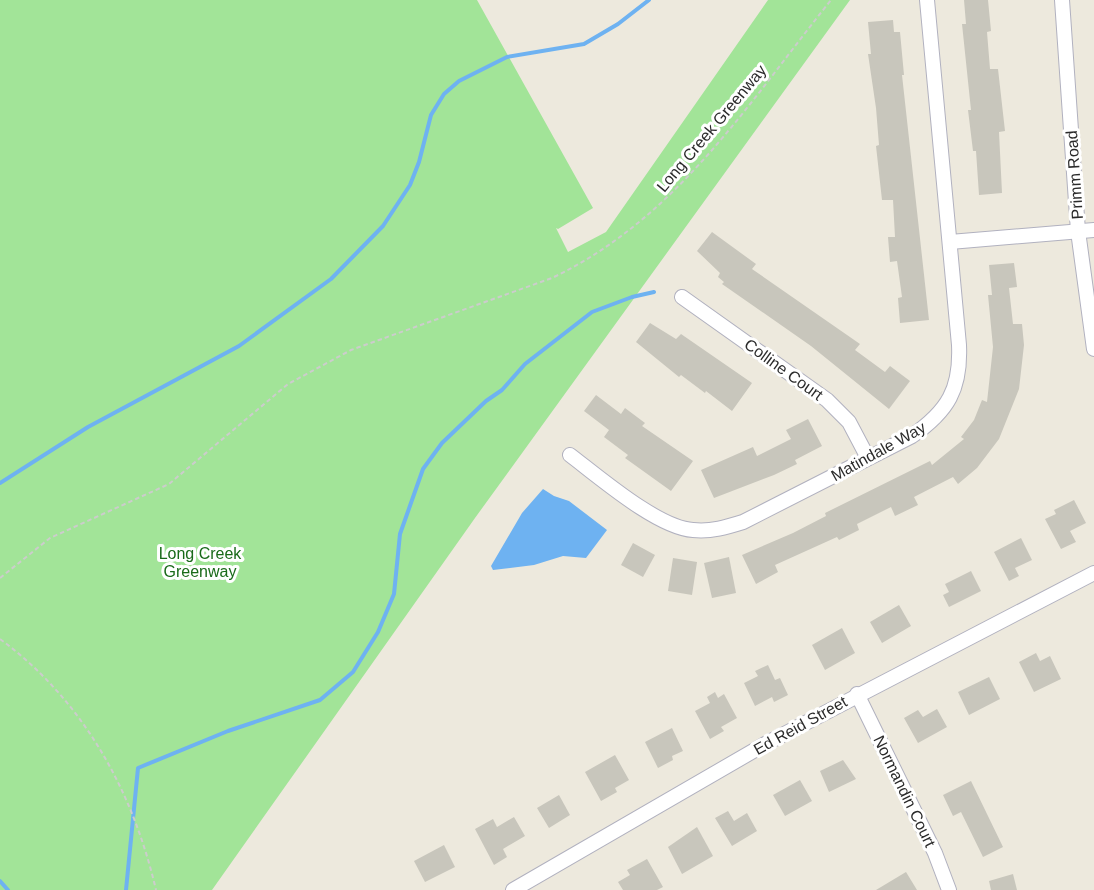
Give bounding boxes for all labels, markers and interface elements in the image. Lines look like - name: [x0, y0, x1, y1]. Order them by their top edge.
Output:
- street label: Long Creek Greenway: [653, 62, 769, 195]
- street label: Primm Road: [1063, 130, 1086, 220]
- street label: Colline Court: [741, 335, 827, 404]
- street label: Matindale Way: [828, 418, 928, 484]
- park label: Long Creek Greenway: [159, 545, 242, 580]
- street label: Ed Reid Street: [751, 693, 850, 758]
- street label: Normandin Court: [870, 733, 939, 850]

